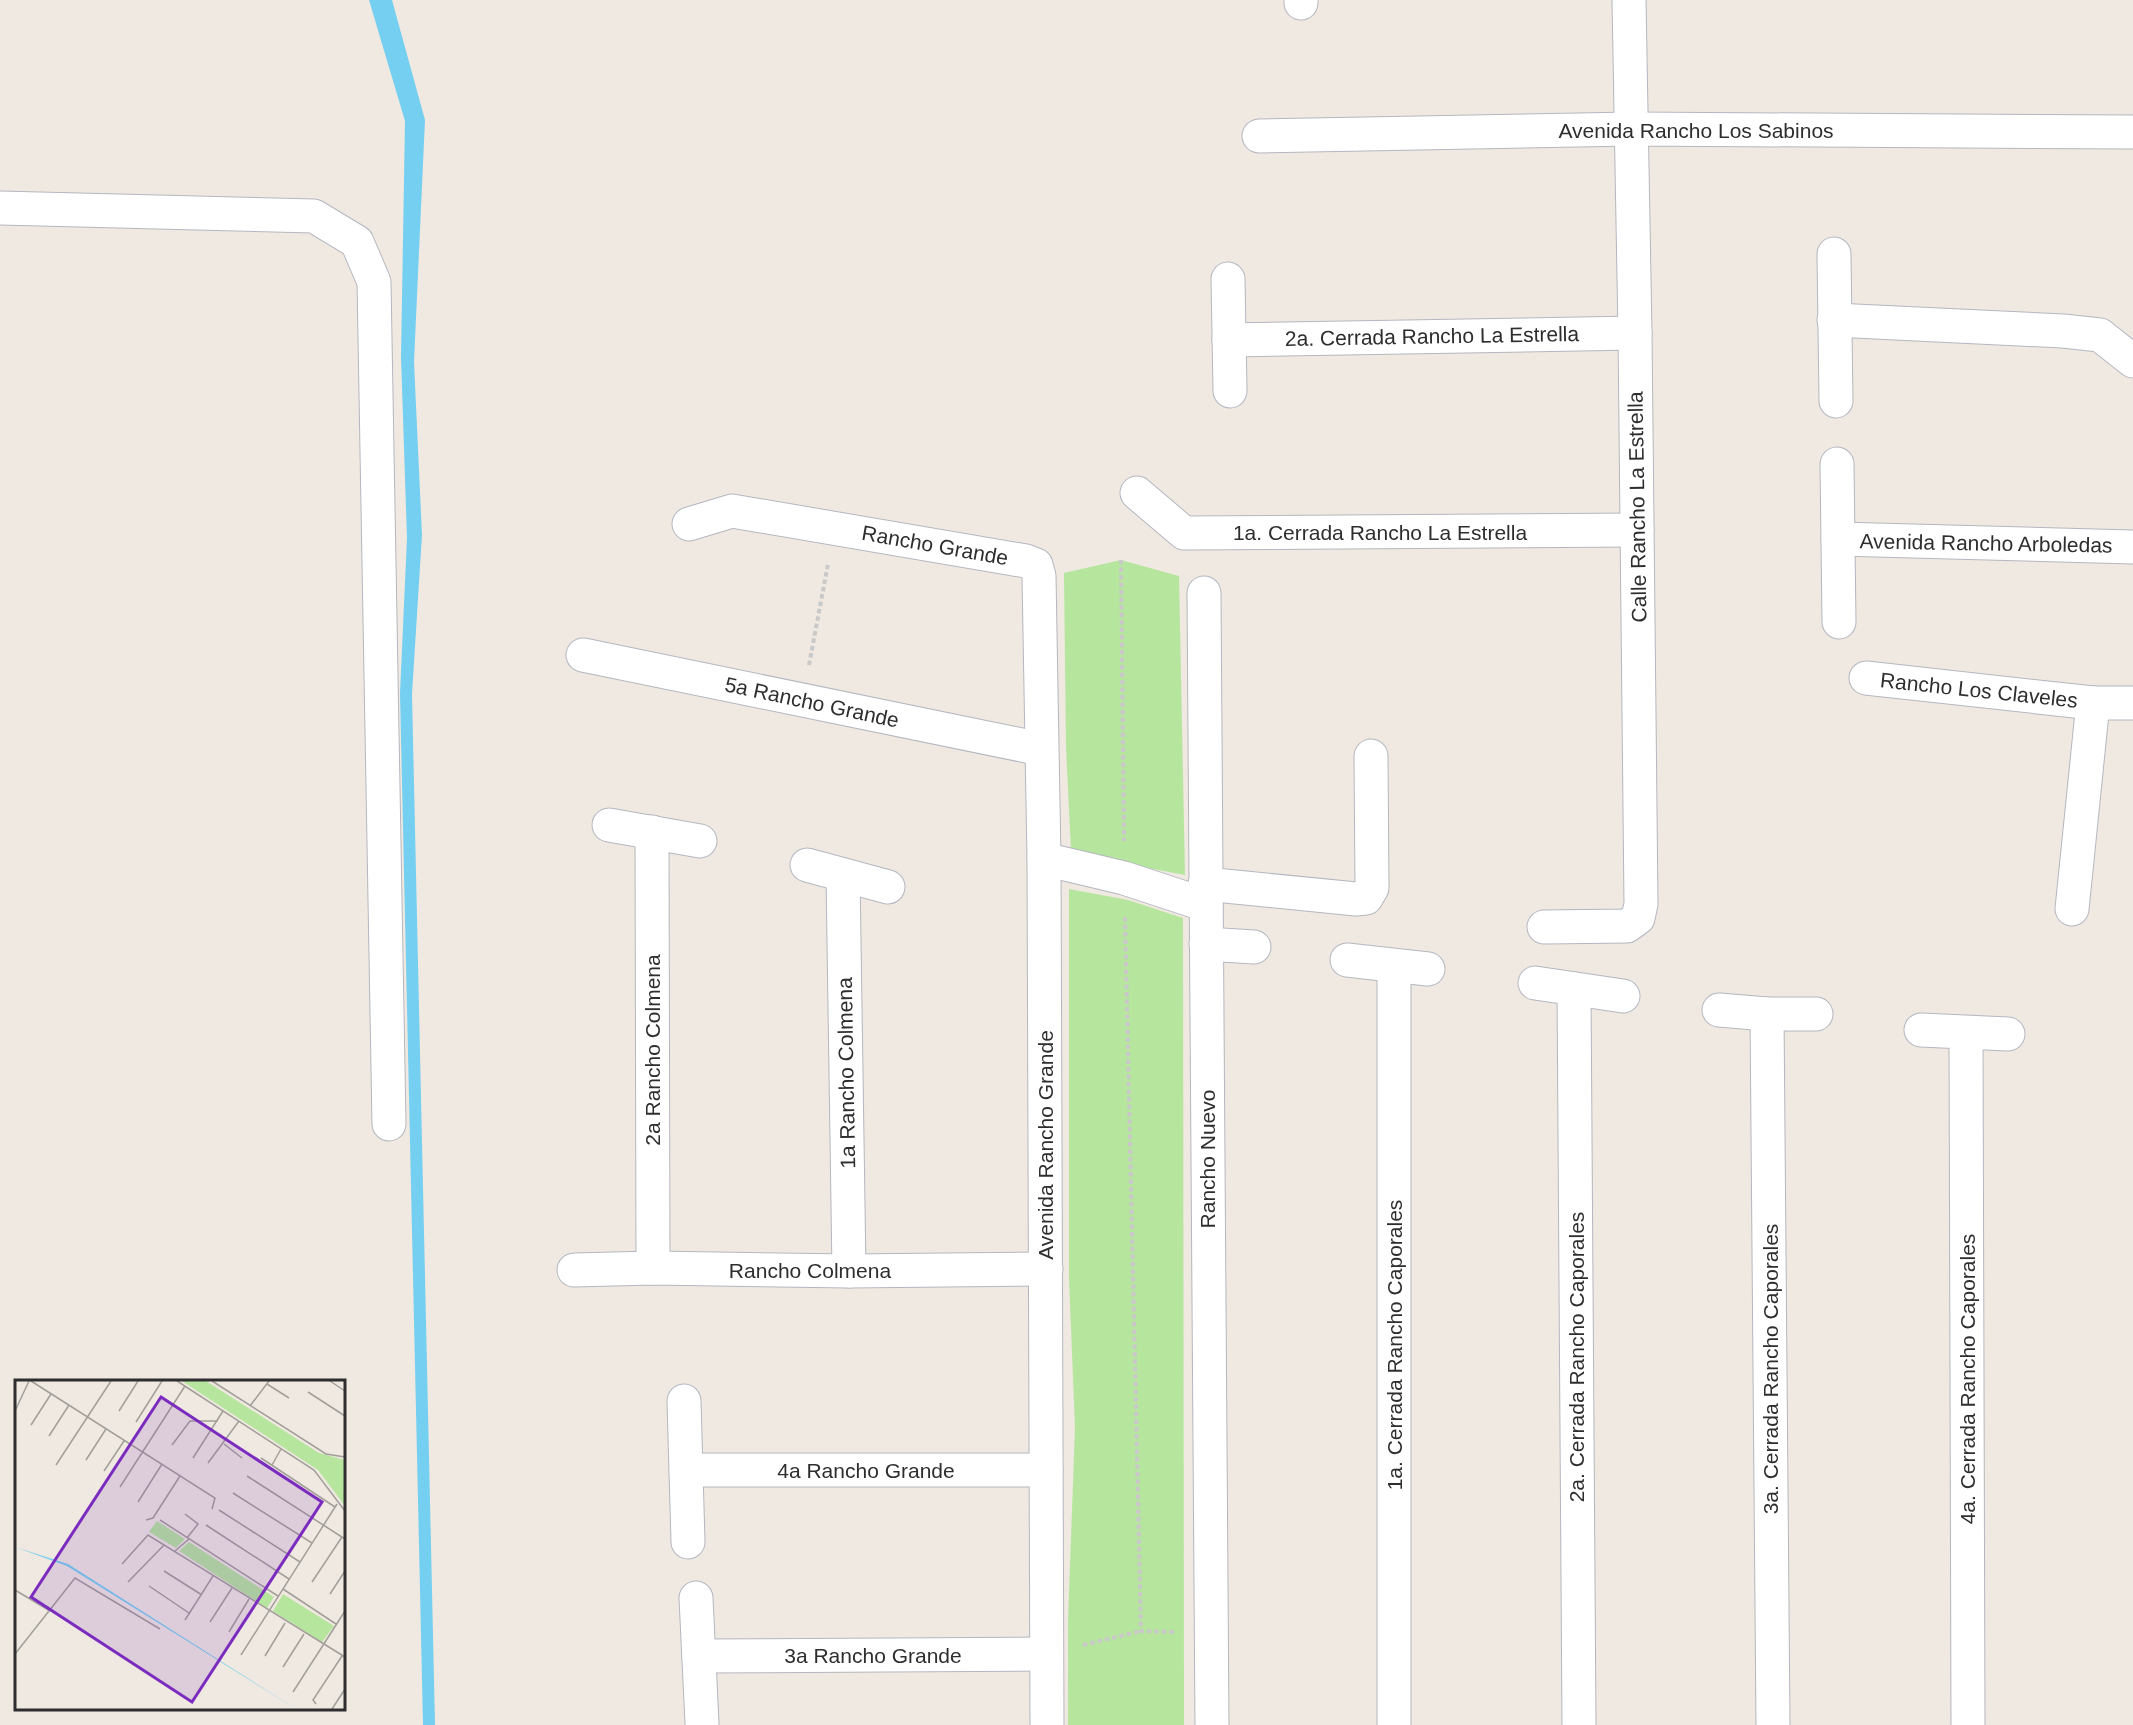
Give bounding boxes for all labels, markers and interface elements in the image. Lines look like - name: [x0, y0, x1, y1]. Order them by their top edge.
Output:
- street label: Avenida Rancho Los Sabinos: [1558, 119, 1834, 142]
- street label: 2a. Cerrada Rancho La Estrella: [1285, 322, 1580, 350]
- street label: Calle Rancho La Estrella: [1623, 391, 1651, 623]
- street label: Rancho Grande: [860, 521, 1010, 569]
- street label: 1a. Cerrada Rancho La Estrella: [1233, 521, 1527, 544]
- street label: Avenida Rancho Arboledas: [1859, 529, 2113, 557]
- street label: Rancho Los Claveles: [1879, 668, 2079, 712]
- street label: 5a Rancho Grande: [723, 672, 901, 732]
- street label: 2a Rancho Colmena: [641, 954, 664, 1146]
- street label: 1a Rancho Colmena: [833, 977, 859, 1169]
- street label: Avenida Rancho Grande: [1034, 1030, 1057, 1260]
- street label: Rancho Nuevo: [1196, 1090, 1219, 1228]
- street label: 1a. Cerrada Rancho Caporales: [1383, 1200, 1406, 1490]
- street label: 2a. Cerrada Rancho Caporales: [1565, 1212, 1588, 1502]
- street label: 3a. Cerrada Rancho Caporales: [1759, 1224, 1782, 1514]
- street label: 4a. Cerrada Rancho Caporales: [1956, 1234, 1979, 1524]
- street label: Rancho Colmena: [729, 1259, 891, 1282]
- inset map: [15, 1380, 345, 1710]
- street label: 4a Rancho Grande: [777, 1459, 955, 1482]
- street label: 3a Rancho Grande: [784, 1644, 962, 1667]

